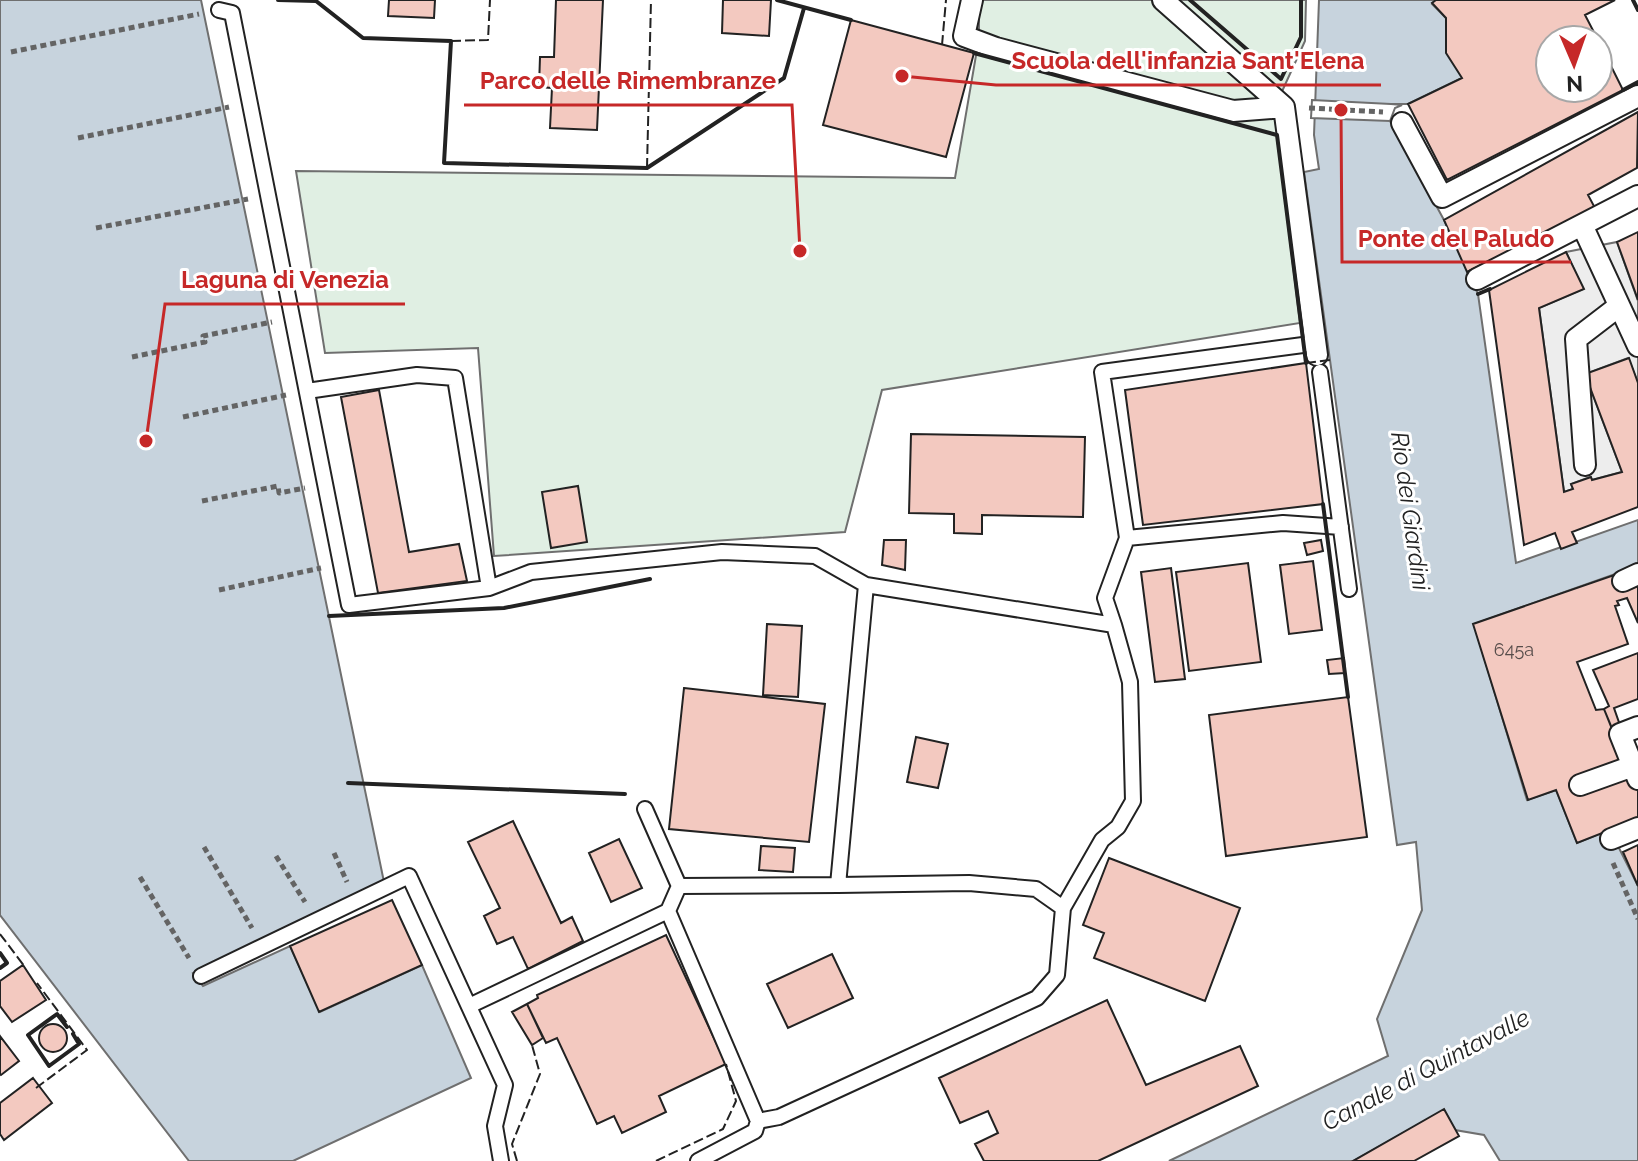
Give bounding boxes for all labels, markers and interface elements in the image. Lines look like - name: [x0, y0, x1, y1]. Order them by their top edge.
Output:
- north arrow: [1534, 24, 1614, 104]
- callout: Scuola dell'infanzia Sant'Elena: [996, 37, 1381, 85]
- text: Scuola dell'infanzia Sant'Elena: [1012, 46, 1365, 75]
- callout: Parco delle Rimembranze: [464, 57, 792, 105]
- text: Parco delle Rimembranze: [480, 66, 776, 95]
- text: N: [1566, 71, 1584, 97]
- callout: Ponte del Paludo: [1342, 214, 1571, 262]
- text: Ponte del Paludo: [1358, 224, 1554, 253]
- callout: Laguna di Venezia: [165, 256, 405, 304]
- text: Laguna di Venezia: [181, 265, 389, 294]
- water label: Rio dei Giardini: [1385, 430, 1436, 593]
- house number: 645a: [1494, 639, 1534, 660]
- water label: Canale di Quintavalle: [1317, 1002, 1535, 1137]

